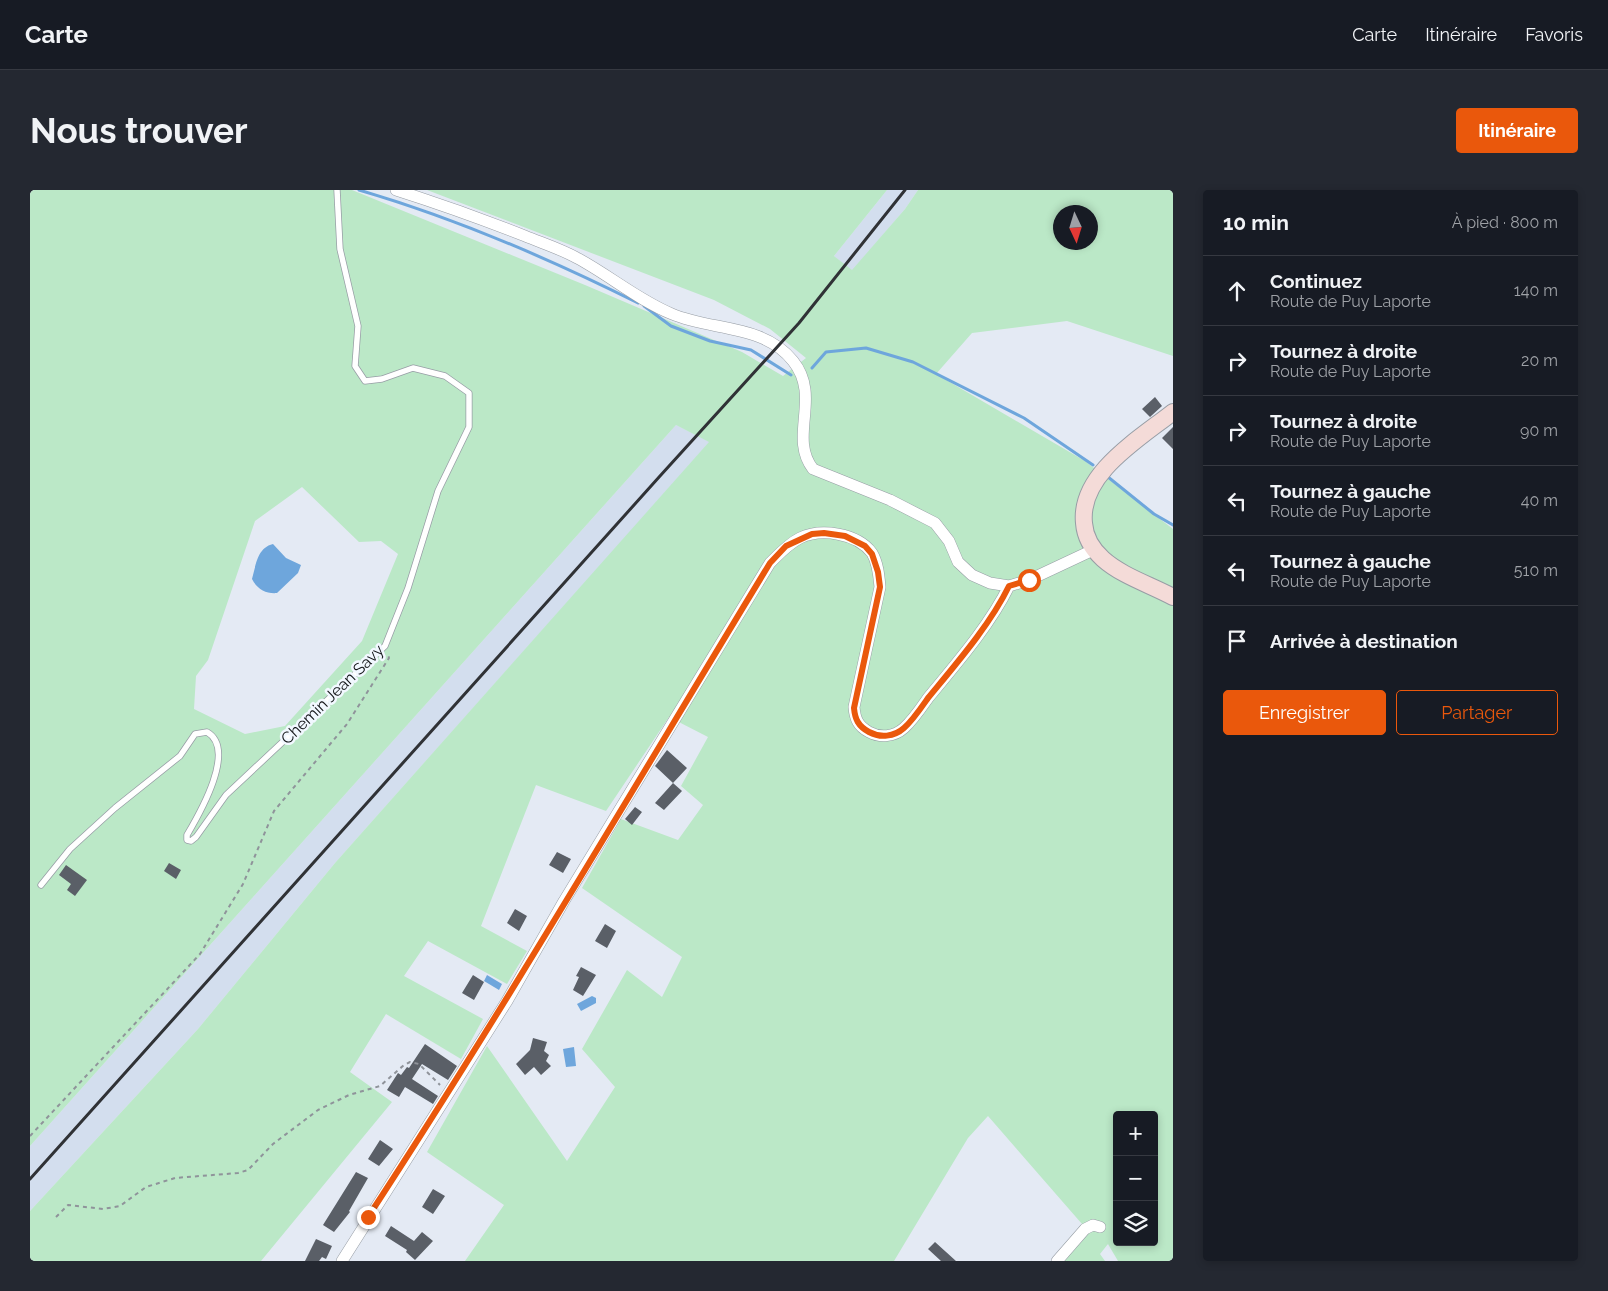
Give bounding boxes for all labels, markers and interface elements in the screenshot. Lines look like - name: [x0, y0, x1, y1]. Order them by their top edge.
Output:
- text: Carte: [25, 20, 88, 49]
- text: Carte: [1352, 24, 1397, 45]
- text: Itinéraire: [1425, 24, 1497, 45]
- text: Favoris: [1525, 24, 1583, 45]
- button: Itinéraire: [1456, 108, 1578, 153]
- text: Nous trouver: [30, 110, 248, 151]
- north arrow: [1053, 205, 1098, 250]
- text: 10 min: [1223, 210, 1289, 235]
- text: À pied · 800 m: [1452, 213, 1558, 232]
- text: Continuez: [1270, 270, 1362, 292]
- icon: ahead: [1223, 277, 1251, 305]
- text: 140 m: [1514, 281, 1558, 300]
- text: Route de Puy Laporte: [1270, 292, 1431, 311]
- text: Tournez à droite: [1270, 340, 1417, 362]
- icon: right: [1223, 347, 1251, 375]
- text: 20 m: [1521, 351, 1558, 370]
- text: Route de Puy Laporte: [1270, 362, 1431, 381]
- text: Tournez à droite: [1270, 410, 1417, 432]
- icon: right: [1223, 417, 1251, 445]
- text: 90 m: [1520, 421, 1558, 440]
- text: Route de Puy Laporte: [1270, 432, 1431, 451]
- text: Tournez à gauche: [1270, 480, 1431, 502]
- icon: left: [1223, 487, 1251, 515]
- text: 40 m: [1521, 491, 1558, 510]
- text: Route de Puy Laporte: [1270, 502, 1431, 521]
- text: Tournez à gauche: [1270, 550, 1431, 572]
- icon: left: [1223, 557, 1251, 585]
- text: 510 m: [1514, 561, 1558, 580]
- route start: [1018, 569, 1041, 592]
- text: Route de Puy Laporte: [1270, 572, 1431, 591]
- icon: arrive: [1223, 627, 1251, 655]
- text: Arrivée à destination: [1270, 630, 1458, 652]
- street label: Chemin Jean Savy: [277, 640, 388, 748]
- button: Enregistrer: [1223, 690, 1386, 735]
- button: Partager: [1396, 690, 1558, 735]
- map controls: [1113, 1111, 1158, 1246]
- button: +: [1113, 1111, 1158, 1156]
- button: −: [1113, 1156, 1158, 1201]
- button: layers: [1113, 1201, 1158, 1246]
- route end: [357, 1206, 380, 1229]

